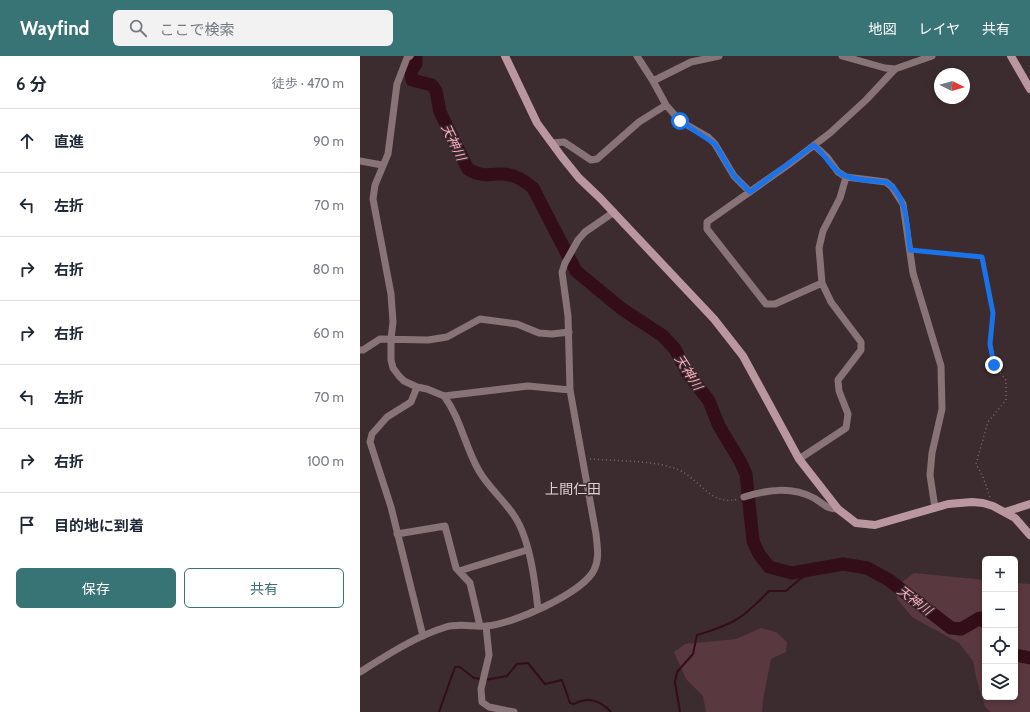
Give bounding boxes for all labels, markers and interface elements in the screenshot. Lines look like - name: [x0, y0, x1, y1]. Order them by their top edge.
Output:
- search box: [113, 10, 393, 46]
- text: Wayfind: [20, 17, 89, 40]
- icon: search: [127, 17, 149, 39]
- text: 地図: [868, 20, 896, 38]
- text: レイヤ: [918, 20, 960, 38]
- text: 共有: [982, 20, 1010, 38]
- text: ここで検索: [159, 21, 234, 39]
- north arrow: [934, 68, 970, 104]
- text: 6 分: [16, 74, 46, 94]
- text: 徒歩 · 470 m: [272, 75, 344, 91]
- route start: [671, 112, 689, 130]
- water label: 天神川: [438, 121, 471, 165]
- icon: ahead: [16, 130, 38, 152]
- text: 直進: [54, 133, 84, 151]
- text: 90 m: [313, 133, 344, 149]
- icon: left: [16, 194, 38, 216]
- text: 左折: [54, 197, 84, 215]
- text: 70 m: [314, 197, 344, 213]
- icon: right: [16, 258, 38, 280]
- text: 右折: [54, 261, 84, 279]
- text: 80 m: [313, 261, 344, 277]
- icon: right: [16, 322, 38, 344]
- text: 右折: [54, 325, 84, 343]
- text: 60 m: [313, 325, 344, 341]
- water label: 天神川: [672, 351, 707, 394]
- route end: [985, 356, 1003, 374]
- icon: left: [16, 386, 38, 408]
- text: 左折: [54, 389, 84, 407]
- text: 70 m: [314, 389, 344, 405]
- icon: right: [16, 450, 38, 472]
- text: 右折: [54, 453, 84, 471]
- text: 100 m: [307, 453, 344, 469]
- district label: 上間仁田: [545, 480, 601, 498]
- icon: arrive: [16, 514, 38, 536]
- text: 目的地に到着: [54, 517, 144, 535]
- map controls: [982, 556, 1018, 700]
- button: +: [982, 556, 1018, 592]
- button: 保存: [16, 568, 176, 608]
- button: 共有: [184, 568, 344, 608]
- water label: 天神川: [895, 582, 937, 619]
- button: −: [982, 592, 1018, 628]
- button: locate: [982, 628, 1018, 664]
- button: layers: [982, 664, 1018, 700]

